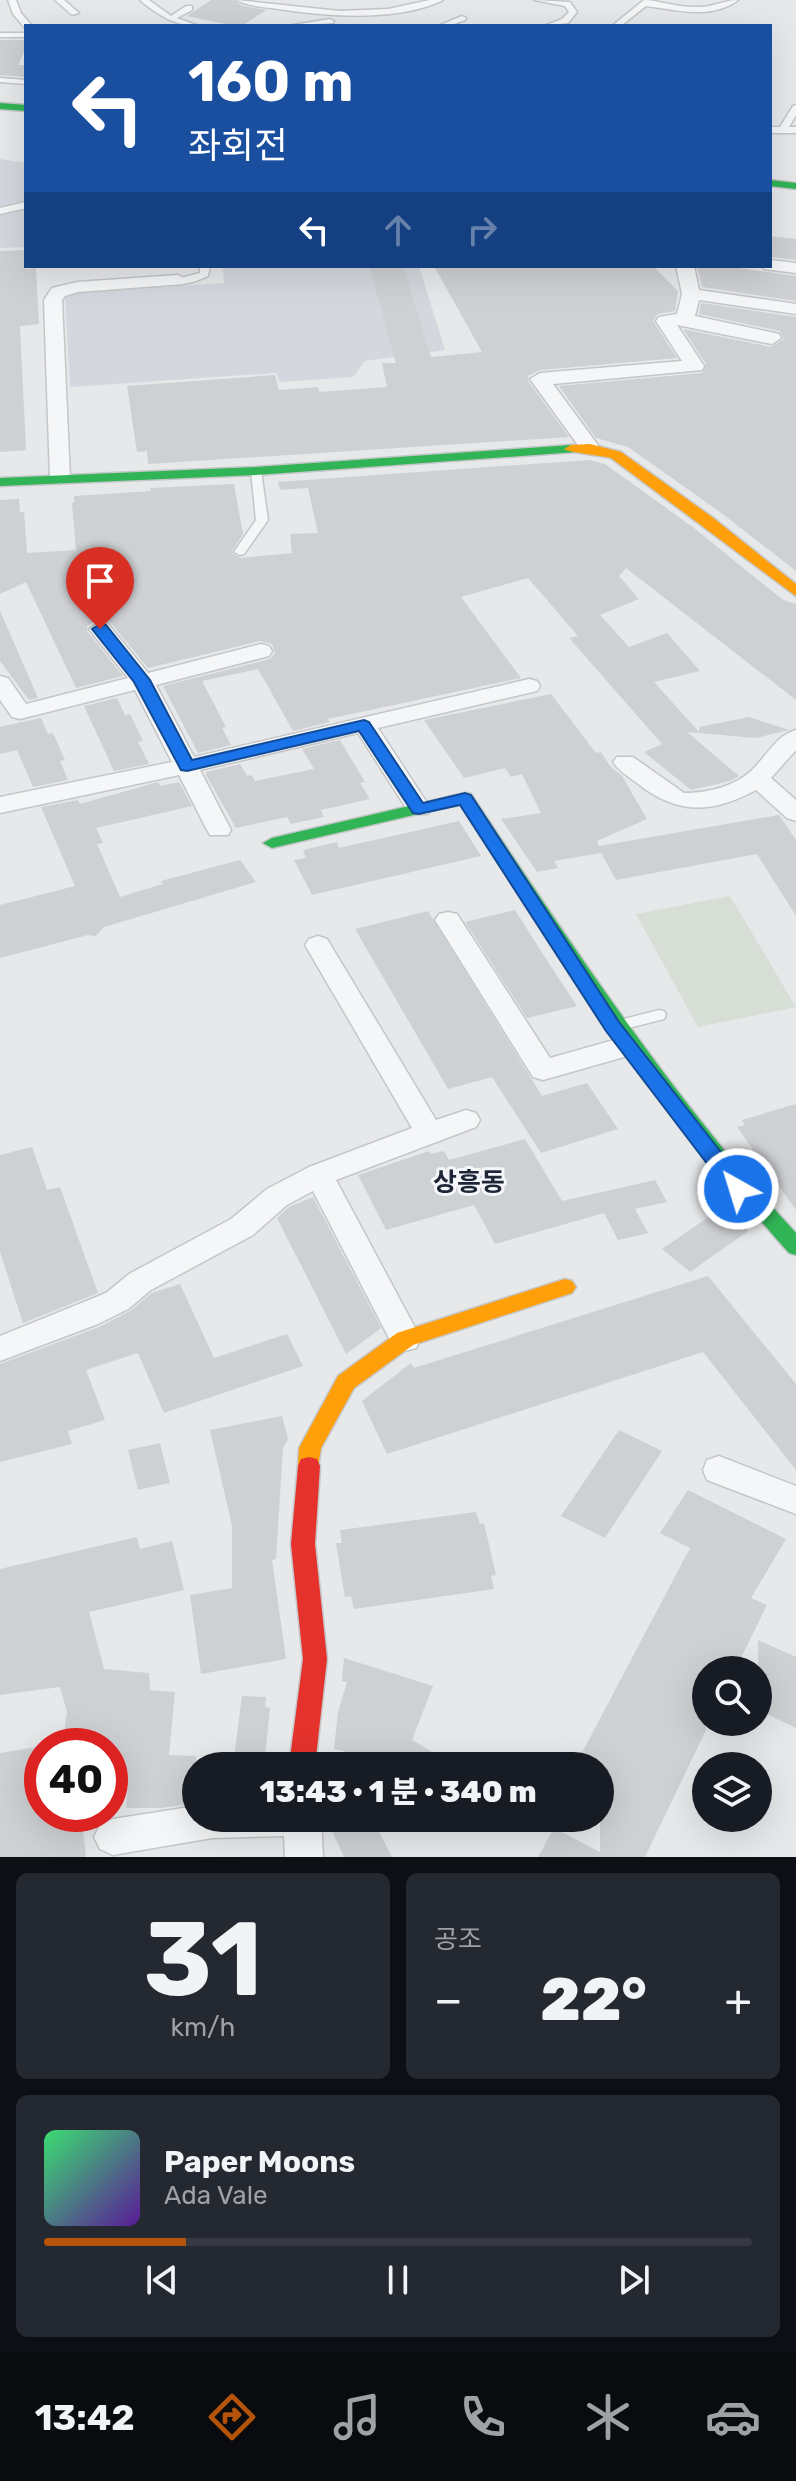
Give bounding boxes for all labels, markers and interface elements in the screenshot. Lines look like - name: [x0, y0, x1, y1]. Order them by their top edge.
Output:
- text: 160 m: [188, 49, 354, 115]
- icon: left: [56, 56, 160, 160]
- text: 좌회전: [188, 124, 287, 167]
- icon: left: [292, 208, 336, 252]
- icon: ahead: [376, 208, 420, 252]
- icon: right: [460, 208, 504, 252]
- pin: [66, 547, 134, 629]
- icon: arrive: [78, 559, 122, 603]
- position arrow: [696, 1147, 780, 1231]
- district label: 상흥동: [433, 1167, 505, 1198]
- map controls: [692, 1656, 772, 1832]
- button: search: [692, 1656, 772, 1736]
- speed limit sign: 40: [24, 1728, 128, 1832]
- button: layers: [692, 1752, 772, 1832]
- text: 13:43 · 1 분 · 340 m: [259, 1774, 537, 1810]
- text: 31: [144, 1898, 262, 2021]
- text: 공조: [434, 1924, 482, 1955]
- text: 22°: [540, 1964, 647, 2035]
- text: −: [434, 1974, 463, 2026]
- text: +: [725, 1974, 752, 2026]
- text: km/h: [171, 2012, 235, 2043]
- text: Paper Moons: [164, 2144, 355, 2180]
- text: Ada Vale: [164, 2180, 268, 2211]
- icon: previous: [140, 2258, 184, 2302]
- icon: pause: [376, 2258, 420, 2302]
- icon: next: [612, 2258, 656, 2302]
- icon: directions: [204, 2389, 260, 2445]
- icon: music: [329, 2389, 385, 2445]
- icon: phone: [455, 2389, 511, 2445]
- icon: climate: [580, 2389, 636, 2445]
- icon: car: [705, 2389, 761, 2445]
- text: 13:42: [35, 2396, 135, 2439]

